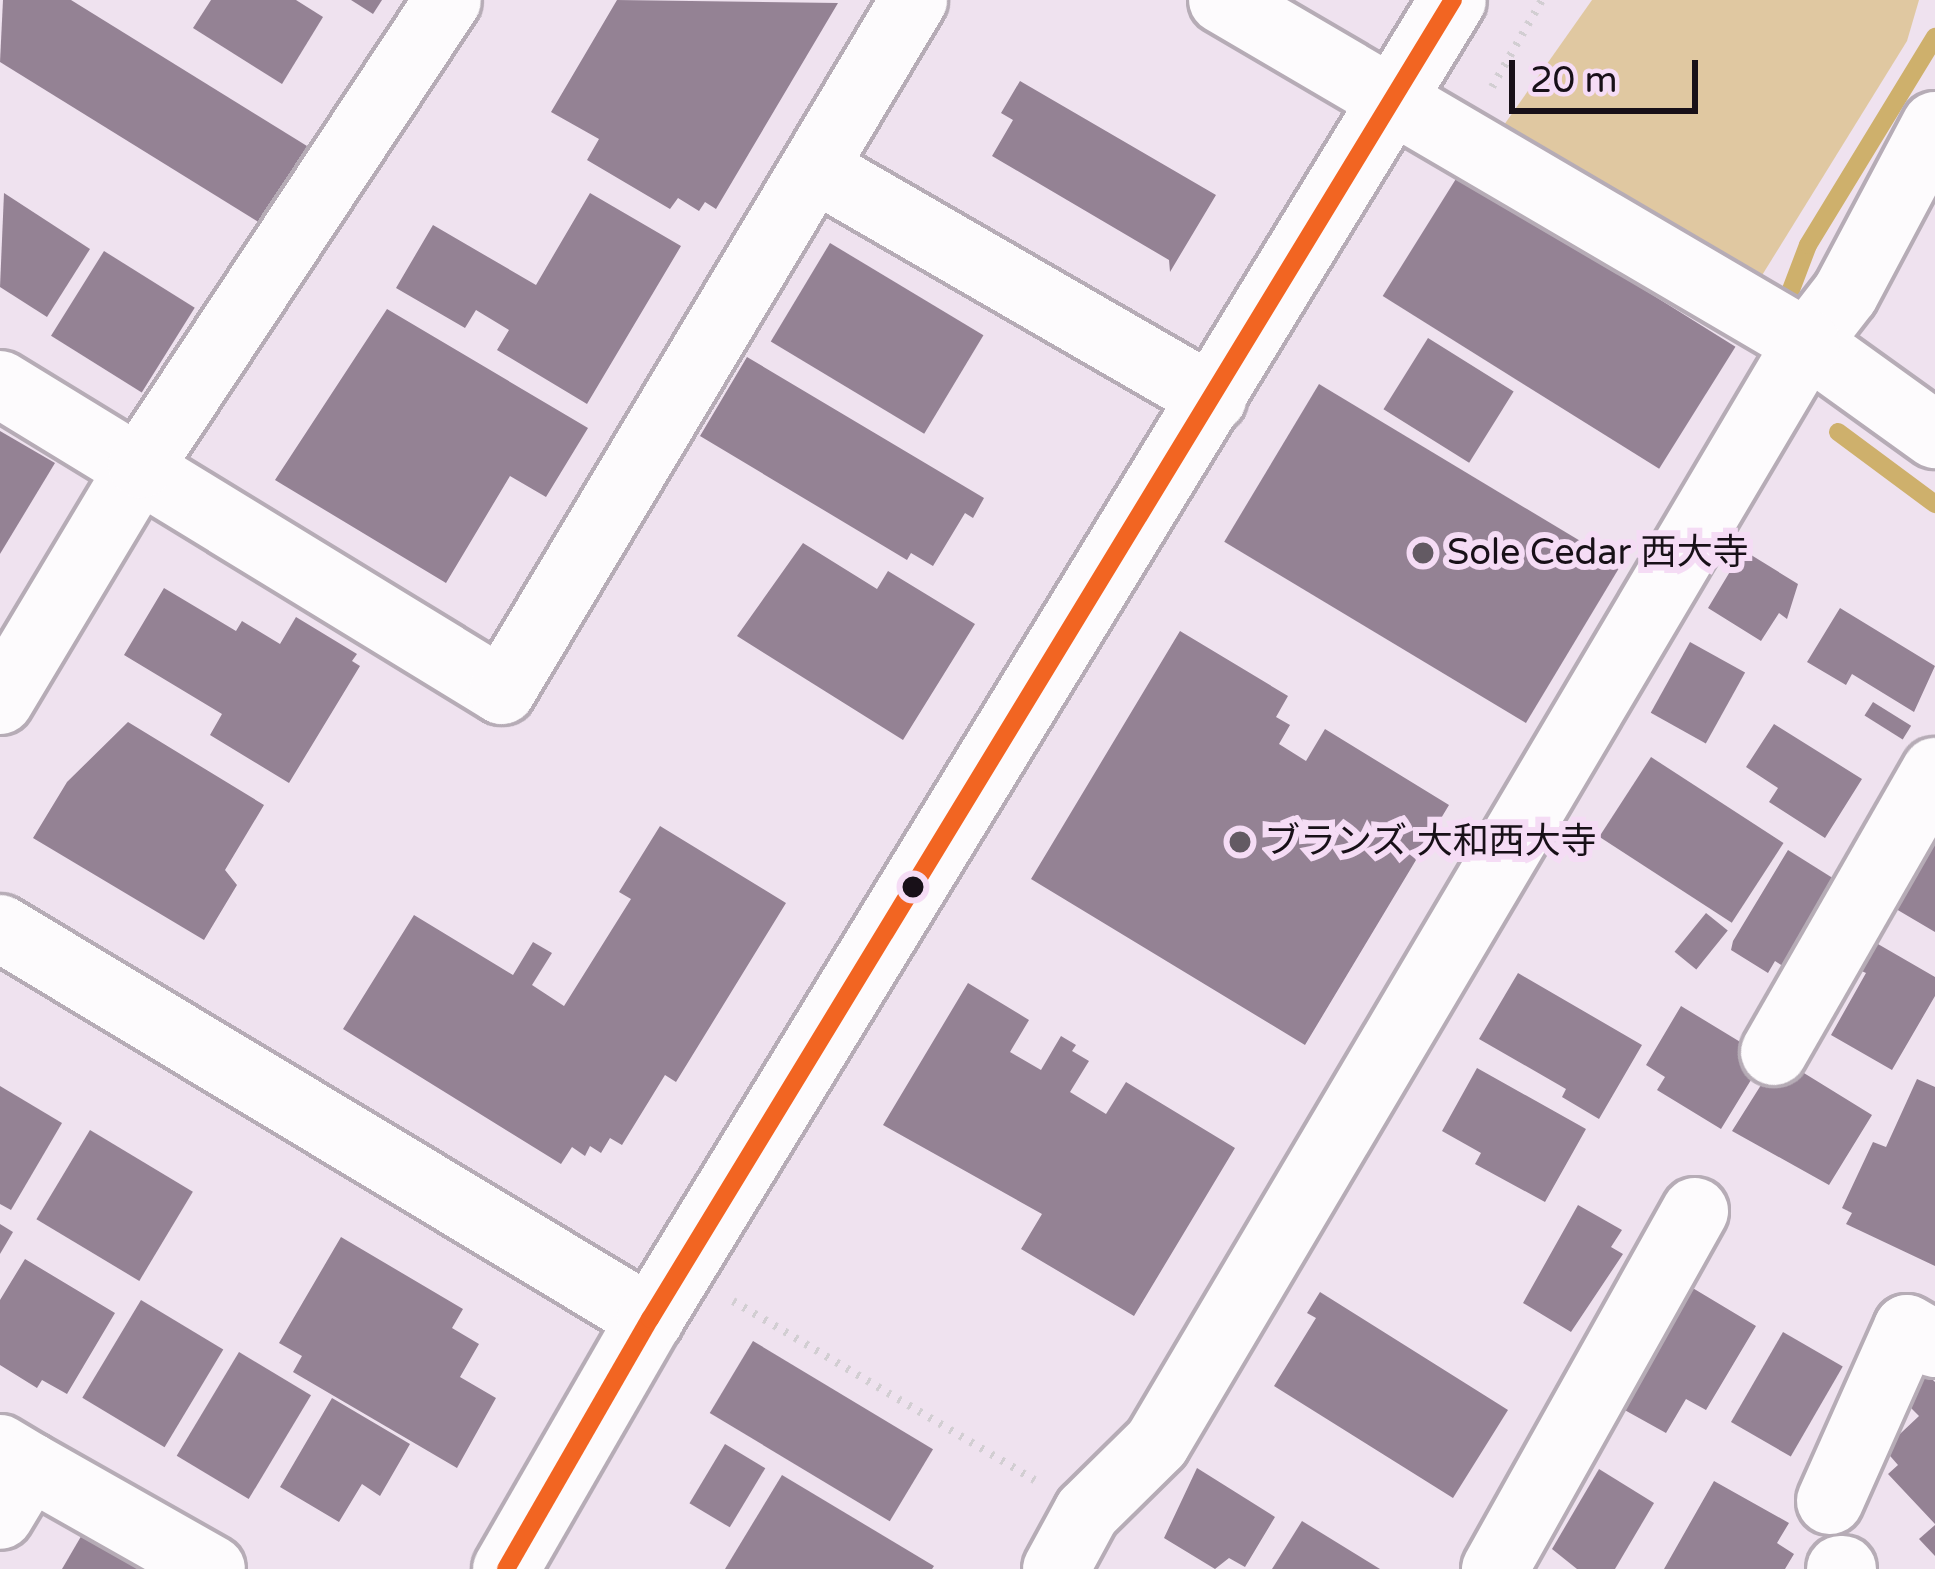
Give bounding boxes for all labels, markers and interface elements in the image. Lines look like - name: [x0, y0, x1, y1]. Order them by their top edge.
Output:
- scale bar: [1515, 36, 1704, 110]
- text: 20 m: [1530, 59, 1618, 102]
- place label: Sole Cedar 西大寺: [1447, 531, 1749, 575]
- marker: Sole Cedar 西大寺: [1410, 540, 1436, 566]
- place label: ブランズ 大和西大寺: [1264, 820, 1597, 864]
- marker: ブランズ 大和西大寺: [1227, 829, 1253, 855]
- unlabelled marker: [902, 876, 924, 898]

